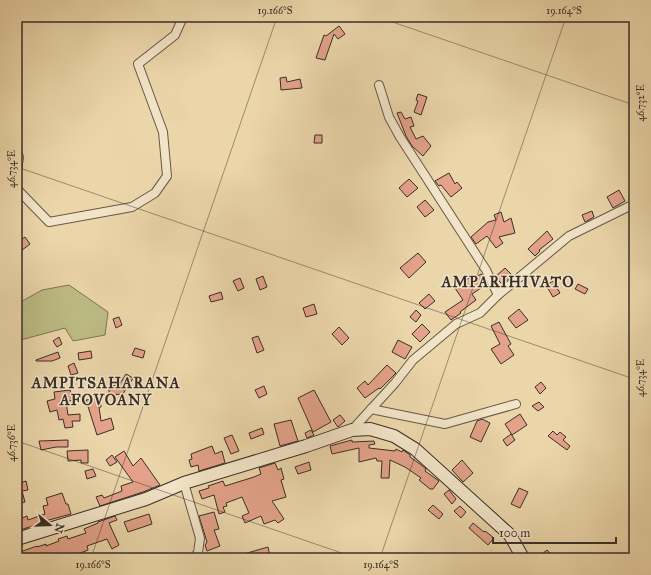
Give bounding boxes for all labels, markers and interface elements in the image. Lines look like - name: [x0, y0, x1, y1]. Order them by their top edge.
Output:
- text: 19.166°S: [258, 5, 293, 17]
- text: 19.164°S: [546, 5, 582, 17]
- text: 46.732°E: [635, 84, 647, 122]
- text: 46.734°E: [6, 150, 18, 188]
- district label: AMPARIHIVATO: [440, 273, 575, 291]
- text: 46.734°E: [635, 359, 647, 397]
- district label: AMPITSAHARANA AFOVOANY: [30, 374, 181, 409]
- text: 46.736°E: [6, 424, 18, 462]
- north arrow: [30, 505, 70, 545]
- scale bar: [493, 519, 616, 545]
- text: N: [51, 522, 67, 535]
- text: 100 m: [499, 526, 530, 540]
- text: 19.166°S: [76, 559, 111, 571]
- text: 19.164°S: [363, 559, 399, 571]

